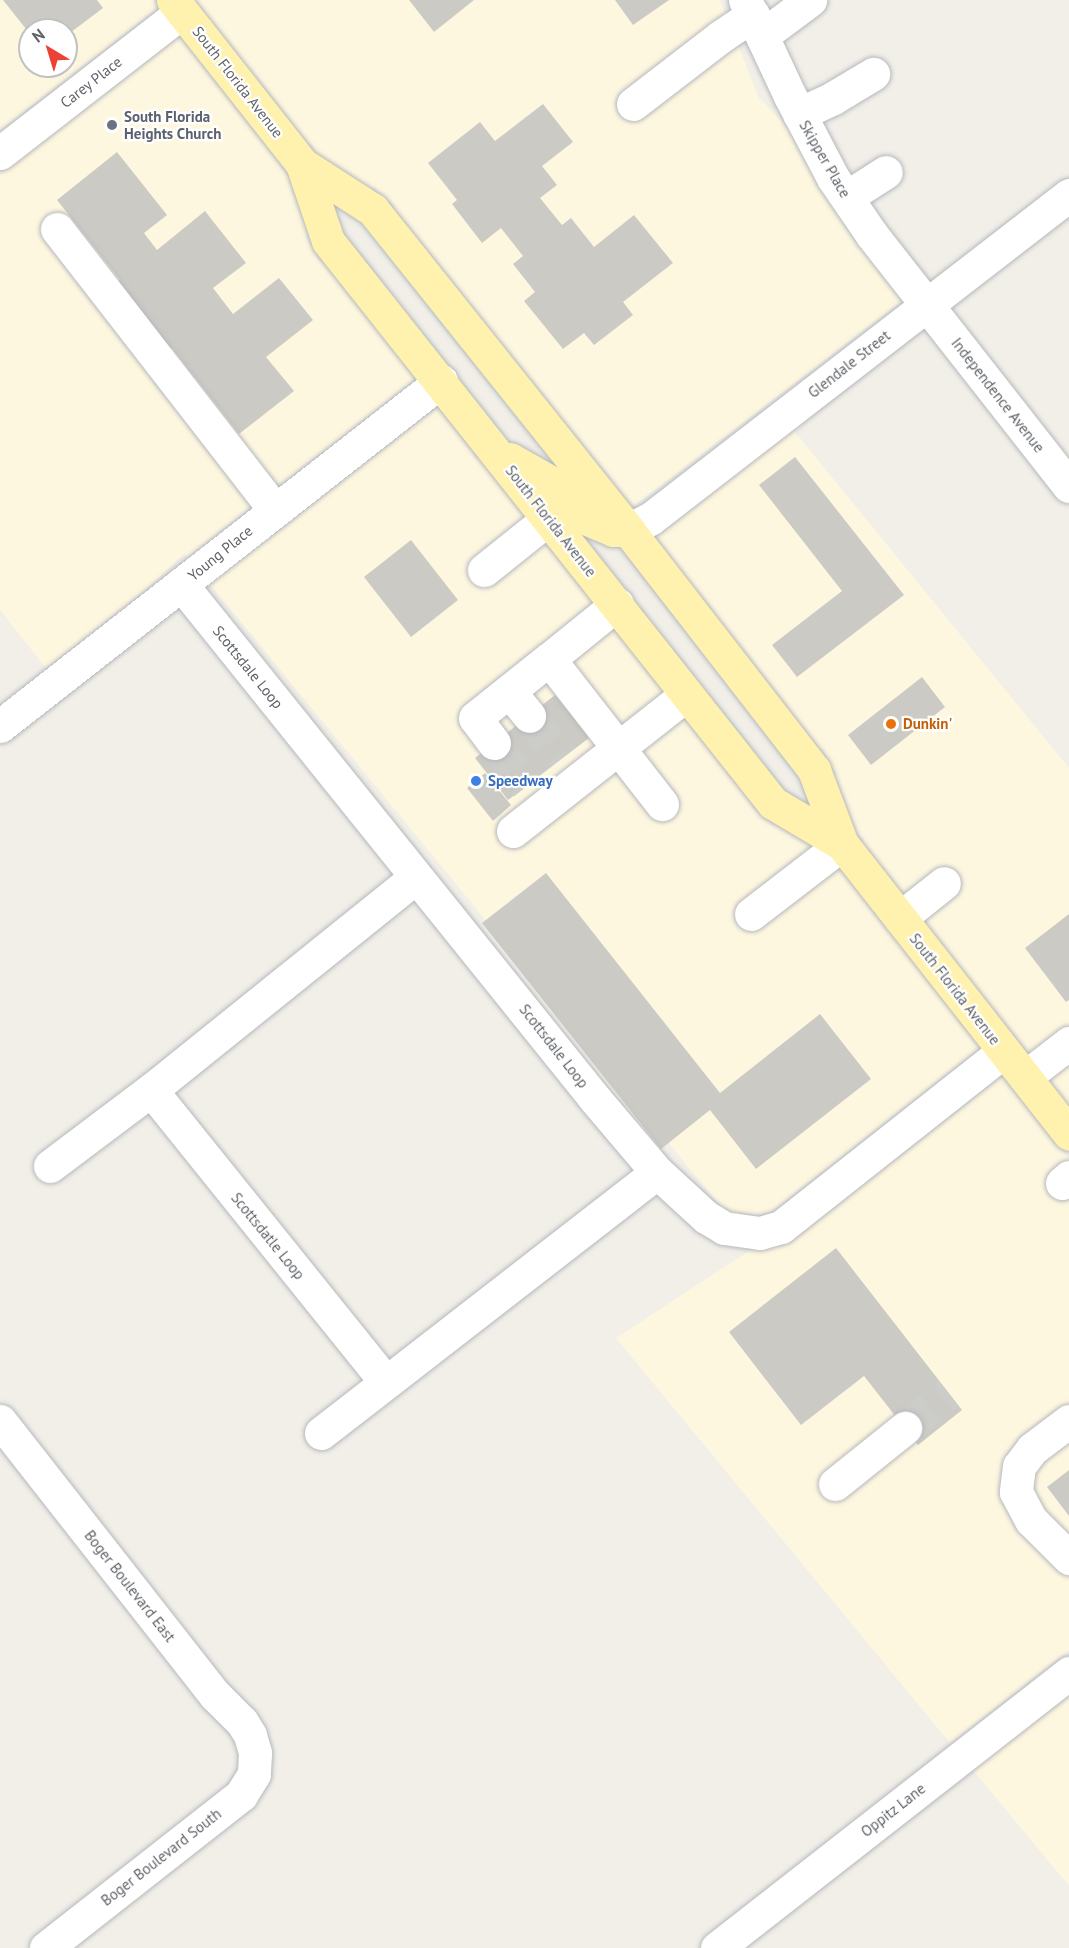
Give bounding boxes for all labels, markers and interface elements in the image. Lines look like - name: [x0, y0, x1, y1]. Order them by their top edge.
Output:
- north arrow: [18, 18, 78, 78]
- street label: South Florida Avenue: [189, 22, 287, 142]
- text: N: [28, 24, 48, 47]
- street label: Carey Place: [57, 52, 125, 112]
- place label: South Florida Heights Church: [124, 107, 222, 142]
- street label: Skipper Place: [796, 117, 854, 201]
- marker: South Florida Heights Church: [105, 118, 119, 132]
- street label: Glendale Street: [804, 326, 894, 402]
- street label: Independence Avenue: [948, 334, 1048, 456]
- street label: South Florida Avenue: [502, 461, 600, 581]
- street label: Young Place: [184, 522, 256, 584]
- street label: Scottsdale Loop: [209, 622, 287, 712]
- place label: Dunkin': [903, 715, 952, 733]
- marker: Dunkin': [884, 717, 898, 731]
- place label: Speedway: [488, 772, 553, 790]
- marker: Speedway: [469, 774, 483, 788]
- street label: South Florida Avenue: [906, 929, 1004, 1049]
- street label: Scottsdale Loop: [516, 1000, 592, 1092]
- street label: Scottsdatle Loop: [227, 1189, 309, 1283]
- street label: Boger Boulevard East: [81, 1527, 179, 1645]
- street label: Oppitz Lane: [857, 1779, 929, 1841]
- street label: Boger Boulevard South: [97, 1805, 225, 1909]

